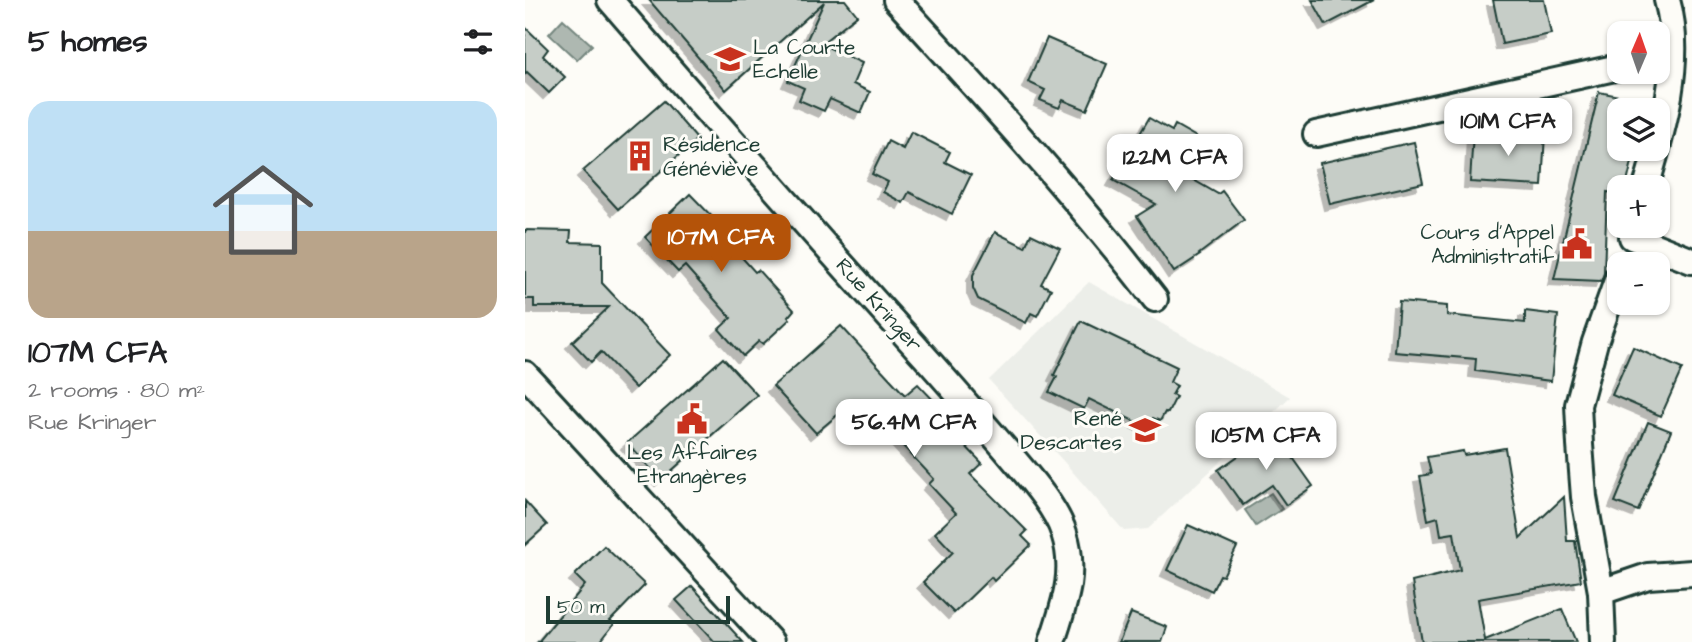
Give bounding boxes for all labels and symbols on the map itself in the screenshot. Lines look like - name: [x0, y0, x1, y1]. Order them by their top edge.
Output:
- north arrow: [1607, 21, 1669, 84]
- place label: La Courte Echelle: [753, 33, 855, 86]
- school or university icon: La Courte Echelle: [713, 42, 747, 76]
- pin: 101M CFA: [1436, 99, 1580, 158]
- place label: Résidence Généviève: [663, 130, 760, 183]
- pin: 122M CFA: [1103, 134, 1247, 194]
- building icon: Résidence Généviève: [623, 139, 657, 173]
- pin: 107M CFA: [649, 215, 793, 274]
- place label: Cours d'Appel Administratif: [1420, 218, 1555, 271]
- public building icon: Cours d'Appel Administratif: [1560, 227, 1594, 261]
- street label: Rue Kringer: [828, 252, 929, 360]
- pin: 56.4M CFA: [834, 400, 994, 459]
- public building icon: Les Affaires Etrangères: [675, 402, 709, 436]
- place label: René Descartes: [1021, 404, 1122, 457]
- pin: 105M CFA: [1194, 412, 1338, 472]
- school or university icon: René Descartes: [1128, 413, 1162, 447]
- place label: Les Affaires Etrangères: [627, 438, 757, 493]
- scale bar: [546, 593, 730, 625]

